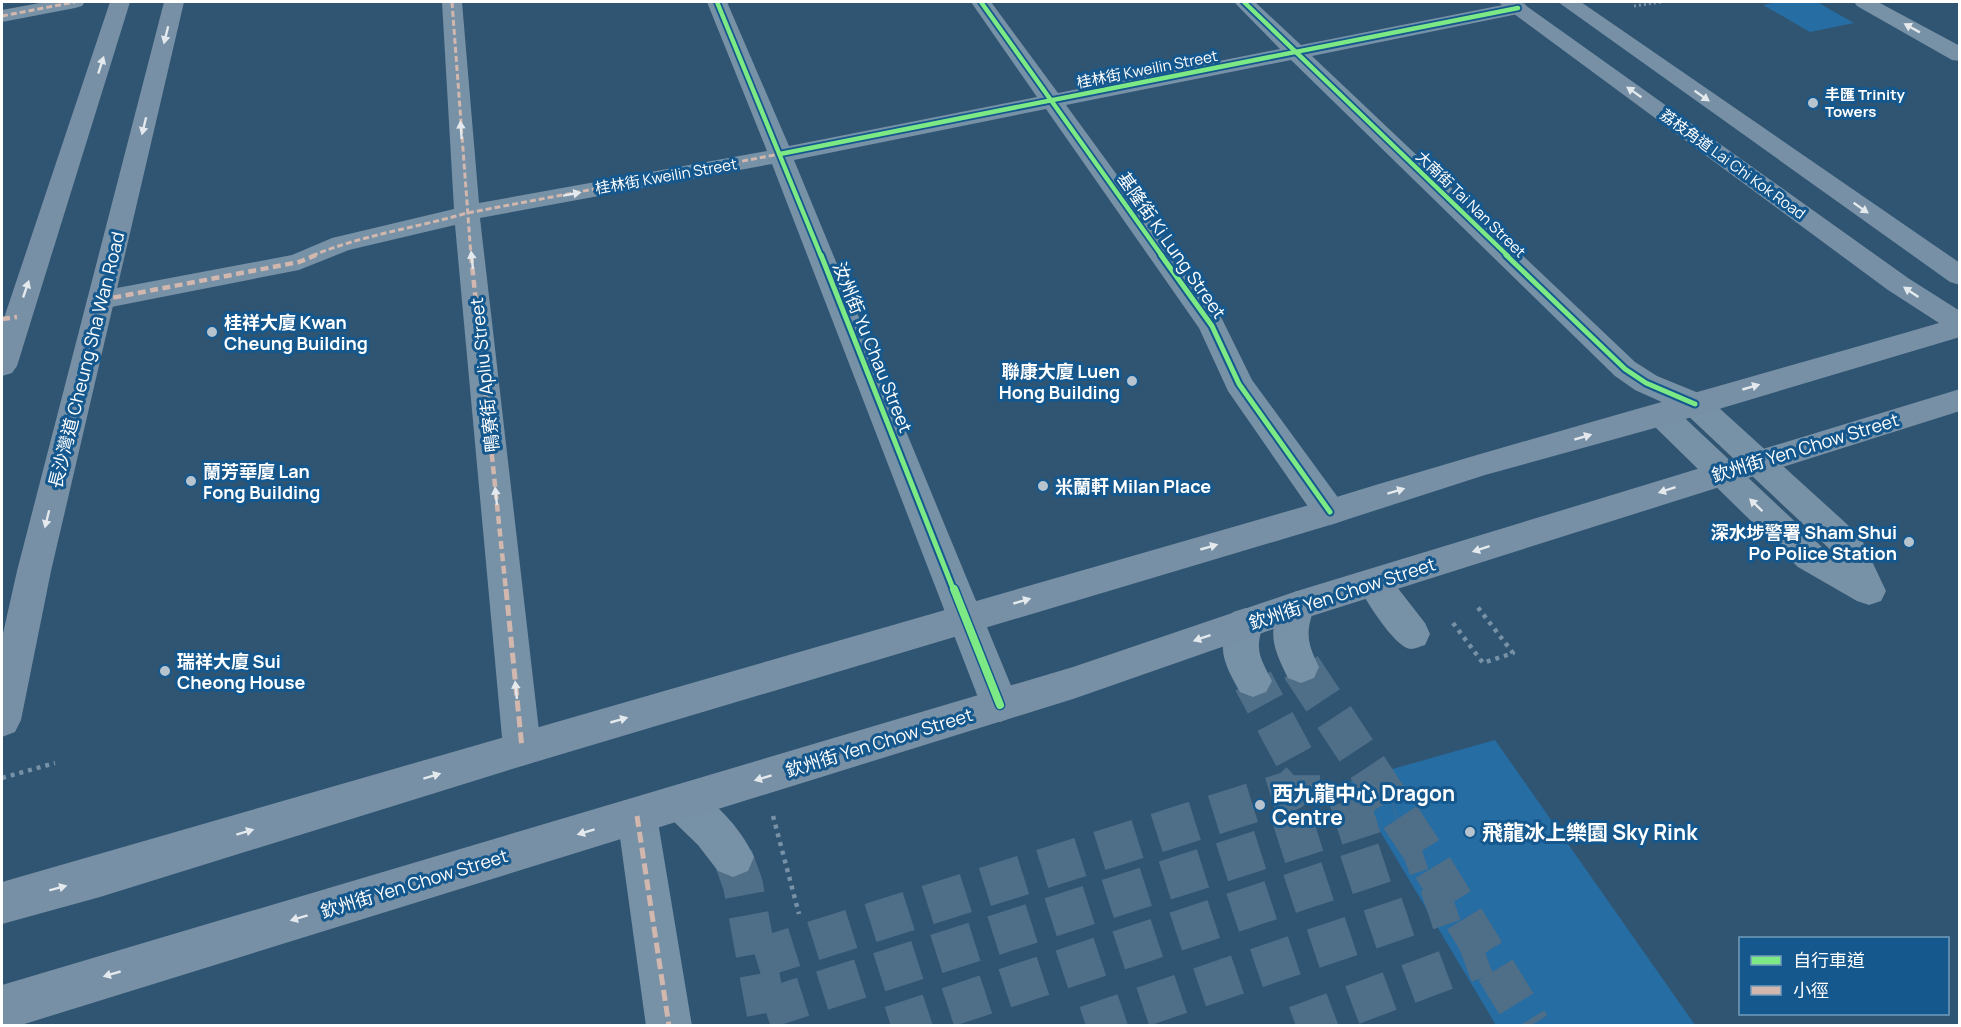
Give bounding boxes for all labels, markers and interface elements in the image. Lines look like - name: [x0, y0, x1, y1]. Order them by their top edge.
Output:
- one-way arrow: [1903, 23, 1920, 33]
- one-way arrow: [161, 26, 171, 44]
- street label: 桂林街 Kweilin Street: [1075, 45, 1219, 93]
- one-way arrow: [97, 56, 106, 74]
- place label: 丰匯 Trinity Towers: [1825, 84, 1905, 122]
- one-way arrow: [1626, 86, 1641, 98]
- one-way arrow: [1693, 90, 1709, 102]
- marker: 丰匯 Trinity Towers: [1806, 96, 1820, 110]
- street label: 荔枝角道 Lai Chi Kok Road: [1656, 104, 1810, 224]
- one-way arrow: [138, 117, 148, 135]
- one-way arrow: [457, 120, 466, 139]
- street label: 大南街 Tai Nan Street: [1411, 146, 1531, 262]
- street label: 桂林街 Kweilin Street: [594, 153, 738, 199]
- street label: 基隆街 Ki Lung Street: [1112, 167, 1232, 323]
- one-way arrow: [563, 189, 582, 198]
- one-way arrow: [1853, 202, 1869, 214]
- street label: 長沙灣道 Cheung Sha Wan Road: [42, 229, 130, 491]
- one-way arrow: [467, 251, 477, 270]
- street label: 汝州街 Yu Chau Street: [828, 258, 918, 436]
- one-way arrow: [22, 280, 31, 298]
- one-way arrow: [1903, 287, 1919, 298]
- street label: 鴨寮街 Apliu Street: [464, 297, 504, 453]
- place label: 桂祥大廈 Kwan Cheung Building: [224, 310, 368, 355]
- marker: 桂祥大廈 Kwan Cheung Building: [205, 325, 219, 339]
- place label: 聯康大廈 Luen Hong Building: [999, 359, 1120, 404]
- marker: 聯康大廈 Luen Hong Building: [1125, 374, 1139, 388]
- one-way arrow: [1743, 382, 1761, 391]
- street label: 欽州街 Yen Chow Street: [1708, 407, 1902, 487]
- one-way arrow: [1574, 431, 1593, 441]
- place label: 蘭芳華廈 Lan Fong Building: [203, 459, 320, 504]
- marker: 蘭芳華廈 Lan Fong Building: [184, 474, 198, 488]
- place label: 米蘭軒 Milan Place: [1055, 474, 1211, 498]
- marker: 米蘭軒 Milan Place: [1036, 479, 1050, 493]
- one-way arrow: [1387, 486, 1405, 495]
- one-way arrow: [1658, 486, 1676, 495]
- one-way arrow: [491, 487, 501, 506]
- one-way arrow: [1749, 498, 1764, 512]
- one-way arrow: [41, 510, 51, 528]
- place label: 深水埗警署 Sham Shui Po Police Station: [1711, 520, 1897, 565]
- marker: 深水埗警署 Sham Shui Po Police Station: [1902, 535, 1916, 549]
- one-way arrow: [1200, 542, 1218, 551]
- one-way arrow: [1472, 545, 1490, 554]
- street label: 欽州街 Yen Chow Street: [1246, 551, 1438, 635]
- one-way arrow: [1013, 596, 1031, 605]
- one-way arrow: [1192, 634, 1210, 644]
- place label: 瑞祥大廈 Sui Cheong House: [177, 649, 306, 694]
- marker: 瑞祥大廈 Sui Cheong House: [158, 664, 172, 678]
- one-way arrow: [511, 681, 521, 700]
- street label: 欽州街 Yen Chow Street: [782, 702, 976, 782]
- one-way arrow: [610, 715, 628, 724]
- one-way arrow: [423, 771, 441, 780]
- one-way arrow: [754, 774, 772, 783]
- place label: 西九龍中心 Dragon Centre: [1272, 779, 1455, 831]
- marker: 西九龍中心 Dragon Centre: [1253, 798, 1267, 812]
- place label: 飛龍冰上樂園 Sky Rink: [1482, 818, 1698, 846]
- marker: 飛龍冰上樂園 Sky Rink: [1463, 825, 1477, 839]
- one-way arrow: [236, 827, 254, 836]
- one-way arrow: [577, 827, 595, 837]
- street label: 欽州街 Yen Chow Street: [317, 843, 511, 923]
- one-way arrow: [49, 882, 67, 892]
- one-way arrow: [290, 914, 308, 923]
- legend: [1739, 937, 1949, 1015]
- text: 自行車道: [1793, 948, 1865, 972]
- one-way arrow: [103, 970, 121, 979]
- text: 小徑: [1793, 978, 1829, 1002]

